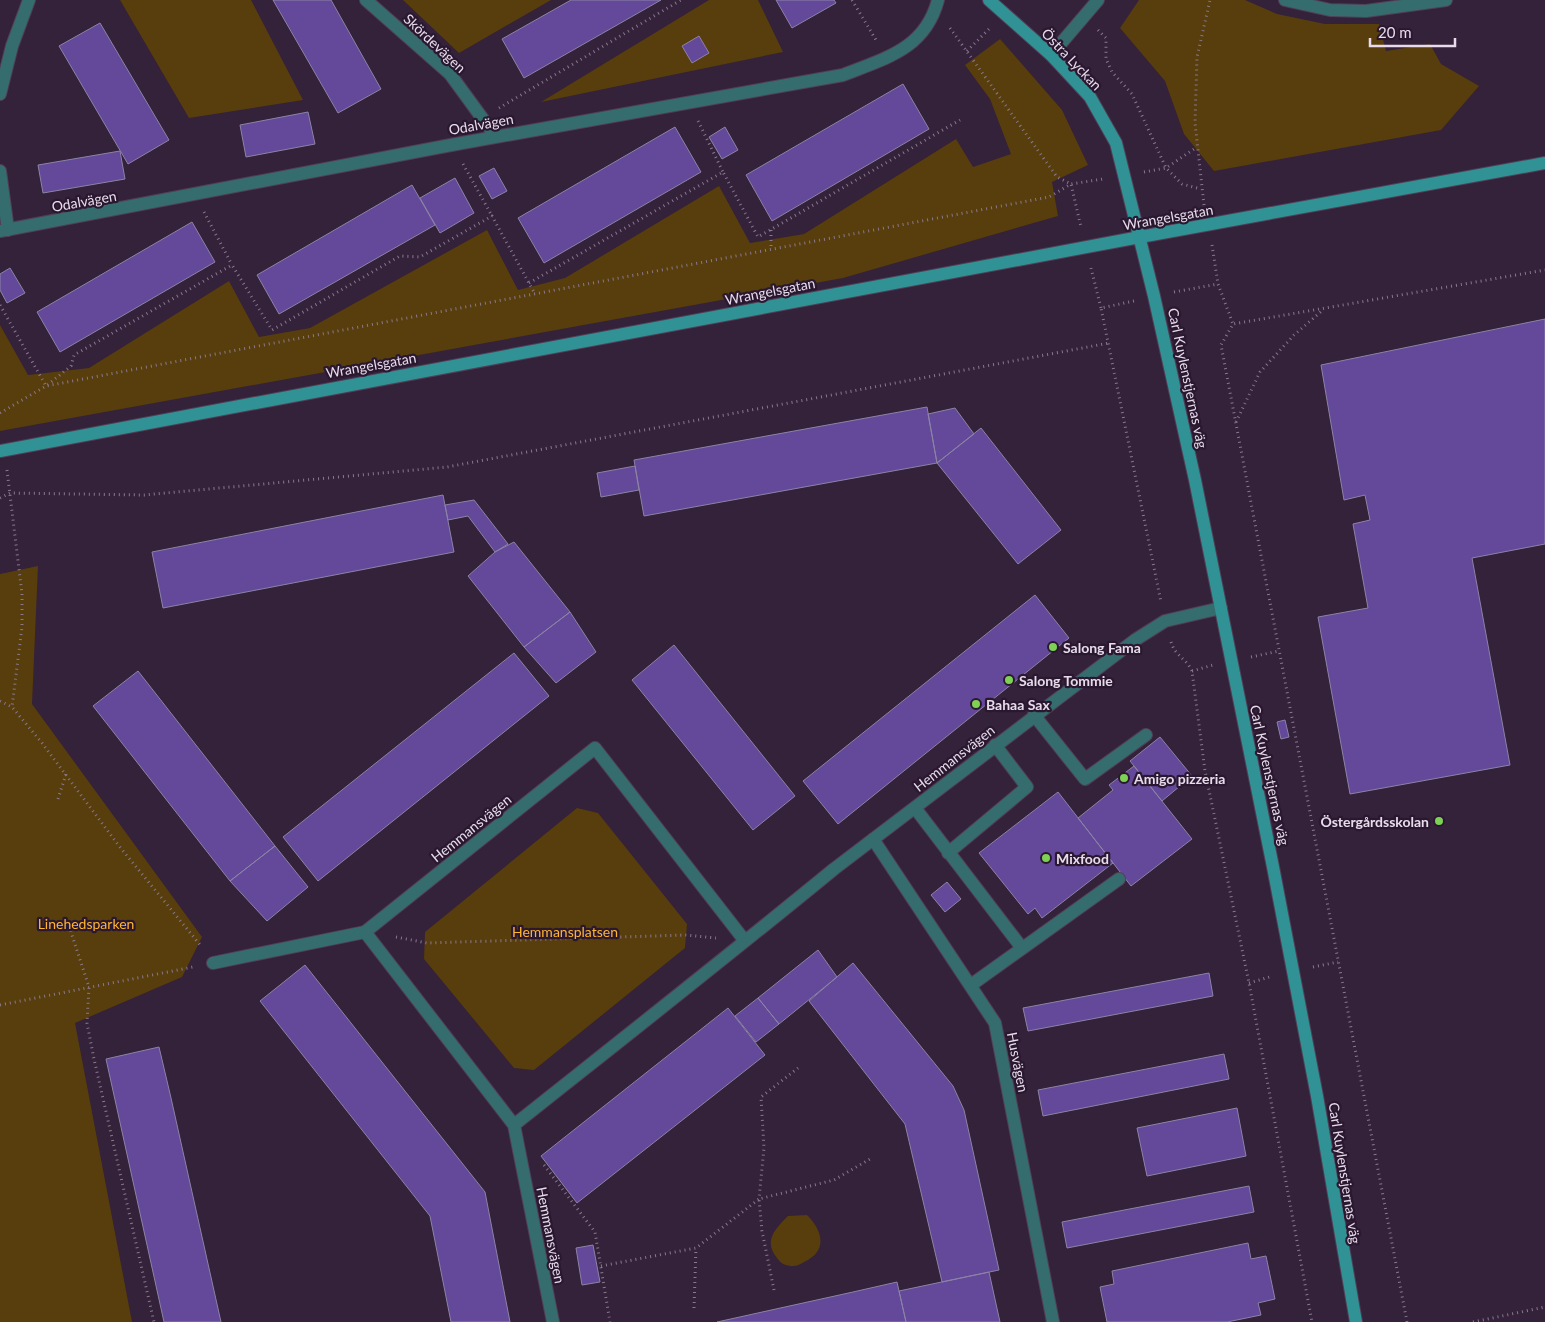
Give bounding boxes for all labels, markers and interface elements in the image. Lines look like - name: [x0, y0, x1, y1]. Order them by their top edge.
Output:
- street label: Skördevägen: [401, 10, 469, 76]
- scale bar: [1370, 15, 1455, 47]
- text: 20 m: [1378, 23, 1412, 41]
- street label: Östra Lyckan: [1038, 25, 1106, 93]
- street label: Odalvägen: [447, 110, 515, 138]
- street label: Odalvägen: [50, 187, 118, 215]
- street label: Wrangelsgatan: [1121, 201, 1215, 233]
- street label: Wrangelsgatan: [723, 274, 817, 308]
- street label: Carl Kuylenstjernas väg: [1165, 306, 1211, 450]
- street label: Wrangelsgatan: [324, 349, 418, 381]
- place label: Salong Fama: [1063, 639, 1141, 656]
- marker: Salong Fama: [1047, 641, 1059, 653]
- place label: Salong Tommie: [1019, 672, 1113, 689]
- marker: Salong Tommie: [1003, 674, 1015, 686]
- place label: Bahaa Sax: [986, 696, 1050, 713]
- marker: Bahaa Sax: [970, 698, 982, 710]
- street label: Carl Kuylenstjernas väg: [1247, 703, 1293, 847]
- street label: Hemmansvägen: [910, 721, 998, 795]
- place label: Amigo pizzeria: [1133, 770, 1225, 787]
- marker: Amigo pizzeria: [1118, 772, 1130, 784]
- street label: Hemmansvägen: [428, 791, 514, 865]
- place label: Östergårdsskolan: [1320, 813, 1429, 830]
- marker: Östergårdsskolan: [1433, 815, 1445, 827]
- place label: Mixfood: [1056, 850, 1109, 867]
- marker: Mixfood: [1040, 852, 1052, 864]
- park label: Linehedsparken: [38, 915, 134, 932]
- park label: Hemmansplatsen: [512, 923, 618, 940]
- street label: Husvägen: [1004, 1031, 1032, 1093]
- street label: Carl Kuylenstjernas väg: [1325, 1101, 1365, 1245]
- street label: Hemmansvägen: [533, 1185, 569, 1285]

